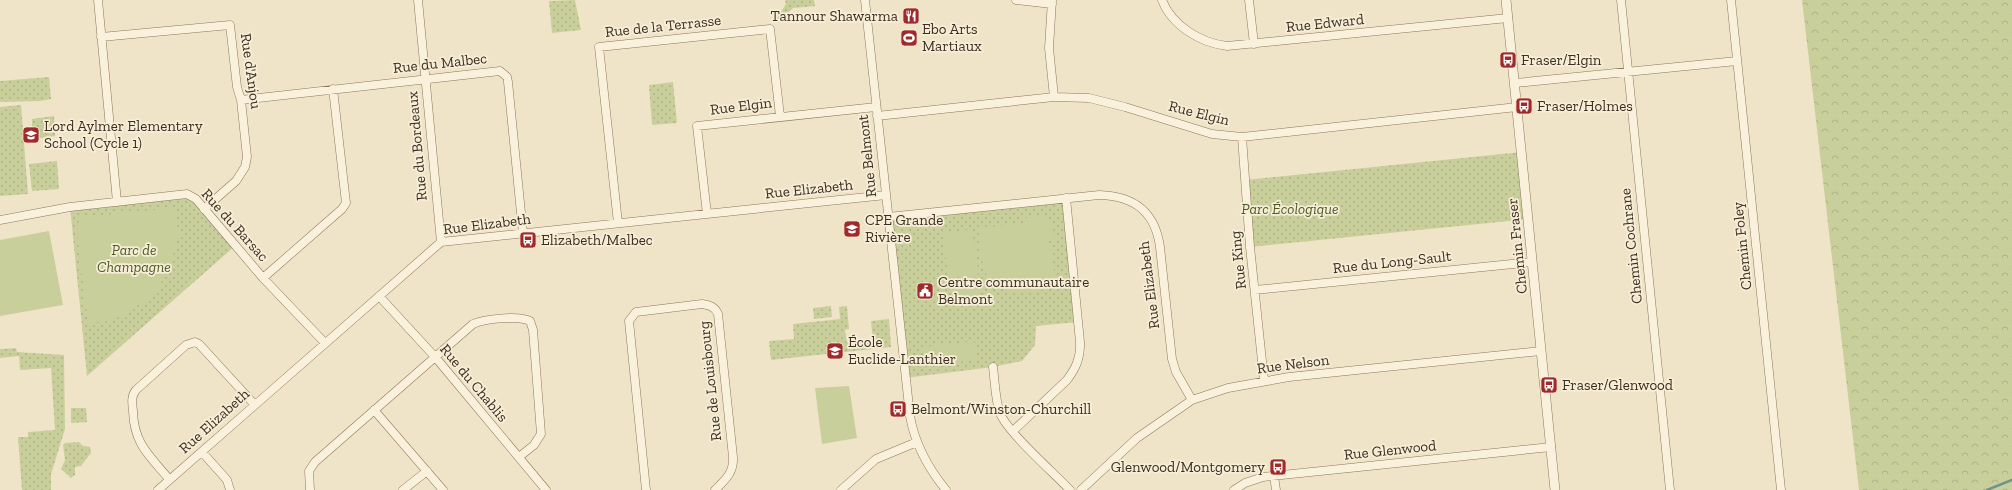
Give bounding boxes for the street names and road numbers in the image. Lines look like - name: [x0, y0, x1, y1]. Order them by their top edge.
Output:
- street label: Rue Edward: [1285, 10, 1366, 36]
- street label: Rue de la Terrasse: [604, 11, 722, 41]
- street label: Rue d'Anjou: [237, 32, 265, 111]
- street label: Rue du Malbec: [392, 49, 488, 77]
- street label: Rue du Bordeaux: [403, 90, 431, 202]
- street label: Rue Elgin: [709, 93, 773, 119]
- street label: Rue Elgin: [1167, 97, 1232, 129]
- street label: Rue Belmont: [854, 113, 880, 198]
- street label: Rue Elizabeth: [764, 175, 854, 203]
- street label: Rue du Barsac: [198, 185, 272, 265]
- street label: Chemin Cochrane: [1616, 187, 1646, 305]
- street label: Chemin Fraser: [1503, 197, 1531, 295]
- street label: Chemin Foley: [1728, 201, 1756, 291]
- street label: Rue Elizabeth: [442, 210, 533, 238]
- street label: Rue King: [1226, 230, 1250, 290]
- street label: Rue Elizabeth: [1135, 239, 1163, 330]
- street label: Rue du Long-Sault: [1332, 247, 1453, 277]
- street label: Rue de Louisbourg: [695, 320, 725, 442]
- street label: Rue du Chablis: [436, 340, 512, 426]
- street label: Rue Nelson: [1256, 351, 1331, 377]
- street label: Rue Elizabeth: [175, 384, 253, 457]
- street label: Rue Glenwood: [1343, 436, 1438, 464]

